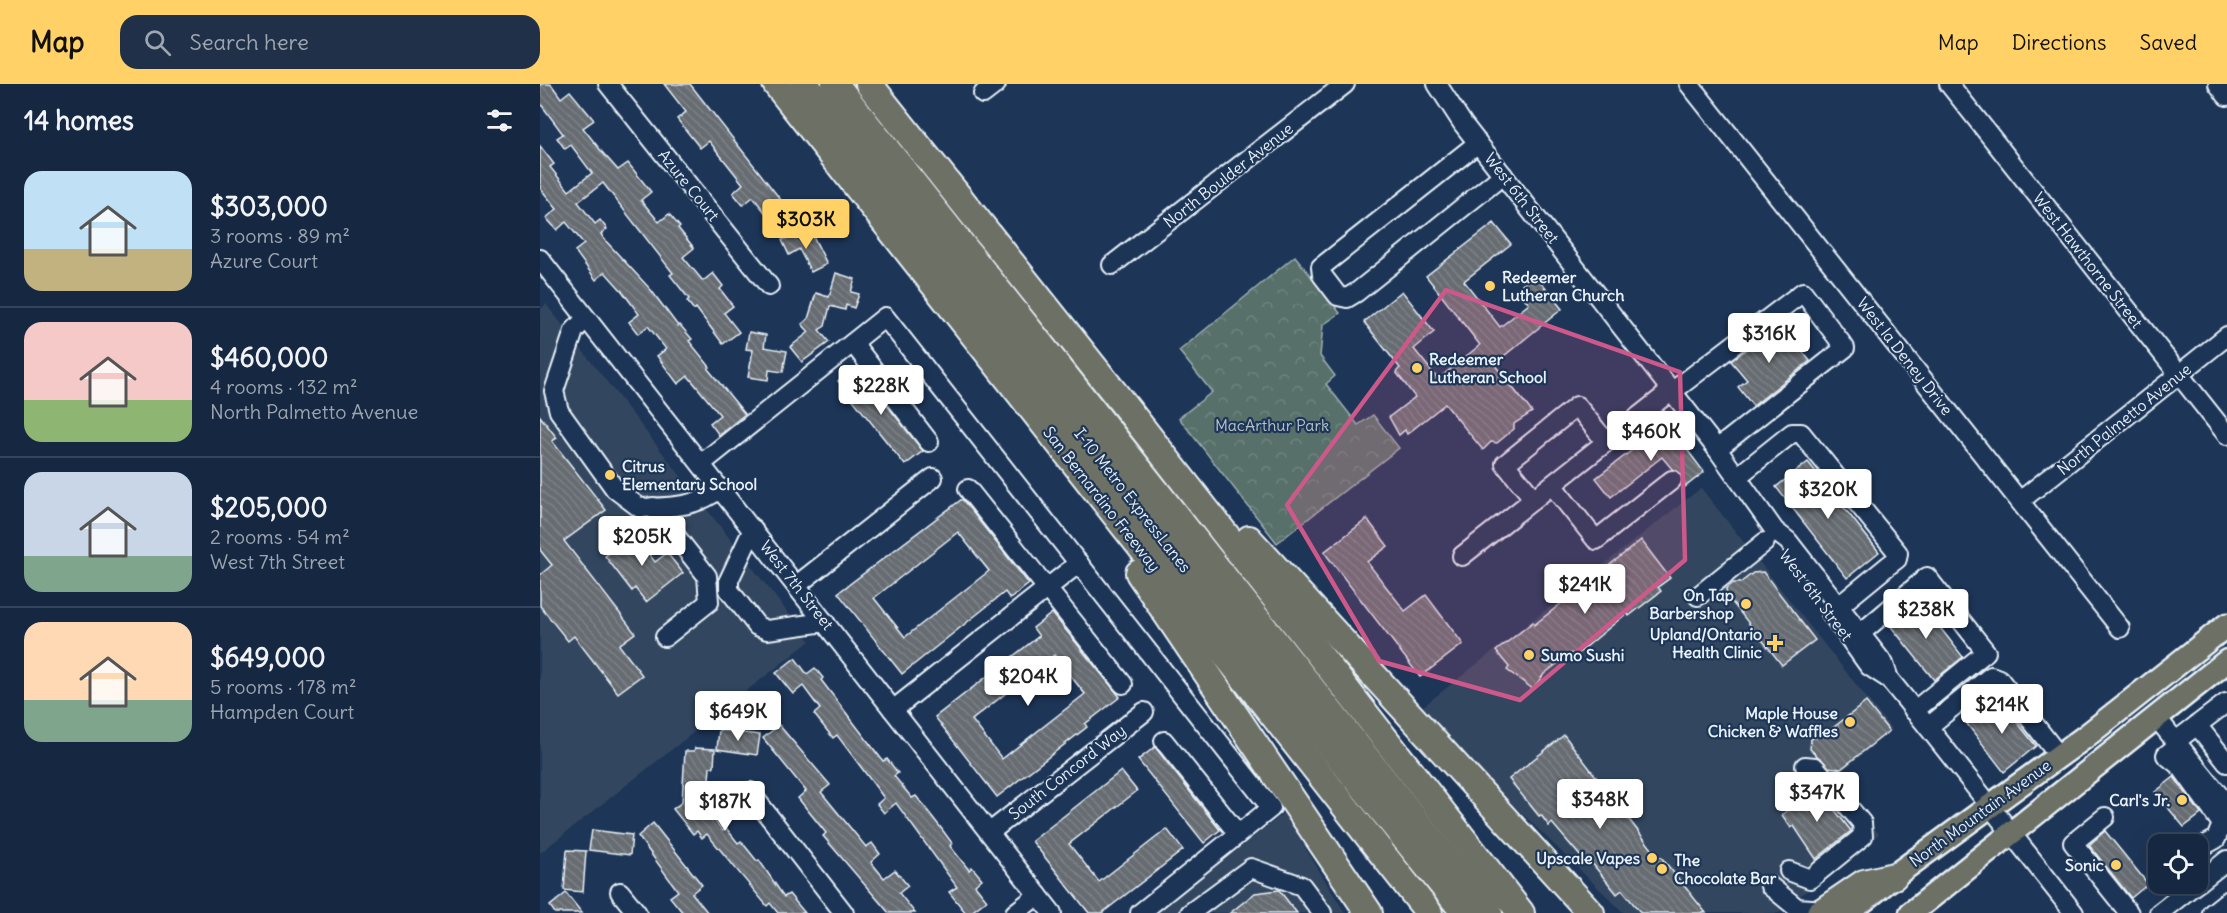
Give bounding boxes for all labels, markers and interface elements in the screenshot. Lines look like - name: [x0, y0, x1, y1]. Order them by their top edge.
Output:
- search box: [120, 15, 540, 69]
- text: Map: [30, 24, 84, 60]
- icon: search: [141, 26, 174, 59]
- text: Search here: [189, 28, 309, 56]
- text: Map: [1938, 29, 1979, 56]
- text: Directions: [2012, 29, 2106, 56]
- text: Saved: [2139, 29, 2197, 56]
- text: 14 homes: [24, 104, 134, 137]
- icon: filters: [483, 104, 516, 137]
- street label: North Boulder Avenue: [1159, 118, 1297, 232]
- street label: Azure Court: [654, 145, 724, 225]
- street label: West 6th Street: [1480, 149, 1564, 248]
- street label: West Hawthorne Street: [2029, 188, 2148, 332]
- text: $303,000: [210, 190, 328, 223]
- icon: home: [72, 195, 144, 267]
- pin: $303K: [764, 199, 848, 250]
- text: $303K: [776, 206, 836, 231]
- text: 3 rooms · 89 m²: [210, 223, 350, 248]
- text: Azure Court: [210, 248, 318, 273]
- place label: Redeemer Lutheran Church: [1502, 267, 1624, 305]
- marker: Redeemer Lutheran Church: [1483, 279, 1497, 293]
- street label: West la Deney Drive: [1853, 293, 1957, 419]
- pin: $316K: [1727, 313, 1811, 364]
- text: $316K: [1742, 320, 1796, 345]
- text: $460,000: [210, 341, 328, 374]
- icon: home: [72, 346, 144, 418]
- place label: Redeemer Lutheran School: [1429, 349, 1547, 387]
- street label: North Palmetto Avenue: [2053, 359, 2195, 479]
- marker: Redeemer Lutheran School: [1410, 361, 1424, 375]
- pin: $228K: [839, 365, 923, 416]
- text: $228K: [853, 372, 909, 397]
- text: 4 rooms · 132 m²: [210, 374, 357, 399]
- text: North Palmetto Avenue: [210, 399, 418, 424]
- pin: $460K: [1609, 411, 1693, 462]
- park label: MacArthur Park: [1215, 415, 1329, 435]
- text: $460K: [1621, 418, 1681, 443]
- street label: San Bernardino Freeway: [1039, 422, 1165, 576]
- street label: I-10 Metro ExpressLanes: [1070, 424, 1196, 576]
- place label: Citrus Elementary School: [622, 456, 757, 495]
- marker: Citrus Elementary School: [603, 468, 617, 482]
- pin: $320K: [1786, 469, 1870, 520]
- text: $320K: [1799, 476, 1857, 501]
- text: $205,000: [210, 491, 328, 524]
- icon: home: [72, 496, 144, 568]
- pin: $205K: [600, 516, 684, 567]
- text: $205K: [612, 523, 672, 548]
- text: 2 rooms · 54 m²: [210, 524, 350, 549]
- street label: West 7th Street: [756, 536, 839, 634]
- street label: West 6th Street: [1775, 545, 1857, 645]
- text: West 7th Street: [210, 549, 345, 574]
- pin: $241K: [1543, 564, 1627, 615]
- text: $241K: [1558, 571, 1612, 596]
- place label: On Tap Barbershop: [1649, 585, 1734, 624]
- pin: $238K: [1884, 589, 1968, 640]
- text: $238K: [1897, 596, 1955, 621]
- marker: On Tap Barbershop: [1739, 597, 1753, 611]
- place label: Upland/Ontario Health Clinic: [1650, 624, 1762, 662]
- marker: Upland/Ontario Health Clinic: [1766, 634, 1784, 652]
- text: $649,000: [210, 641, 326, 674]
- place label: Sumo Sushi: [1541, 645, 1624, 665]
- icon: home: [72, 646, 144, 718]
- marker: Sumo Sushi: [1522, 648, 1536, 662]
- pin: $204K: [986, 656, 1070, 707]
- text: $204K: [998, 663, 1058, 688]
- text: 5 rooms · 178 m²: [210, 674, 356, 699]
- pin: $214K: [1960, 684, 2044, 735]
- pin: $649K: [696, 691, 780, 742]
- text: $214K: [1975, 691, 2029, 716]
- text: $649K: [709, 698, 767, 723]
- text: Hampden Court: [210, 699, 354, 724]
- place label: Maple House Chicken & Waffles: [1708, 703, 1838, 741]
- marker: Maple House Chicken & Waffles: [1843, 715, 1857, 729]
- street label: South Concord Way: [1004, 720, 1130, 824]
- street label: North Mountain Avenue: [1905, 755, 2055, 871]
- pin: $347K: [1775, 772, 1859, 823]
- pin: $348K: [1558, 779, 1642, 830]
- text: $347K: [1789, 779, 1845, 804]
- pin: $187K: [683, 781, 767, 832]
- text: $348K: [1571, 786, 1629, 811]
- text: $187K: [699, 788, 751, 813]
- place label: Carl's Jr.: [2109, 790, 2170, 810]
- marker: Carl's Jr.: [2175, 793, 2189, 807]
- map controls: [2148, 834, 2208, 894]
- button: locate: [2148, 834, 2208, 894]
- place label: Upscale Vapes: [1536, 848, 1640, 869]
- place label: The Chocolate Bar: [1674, 850, 1777, 888]
- marker: Upscale Vapes: [1645, 851, 1659, 865]
- place label: Sonic: [2065, 855, 2104, 875]
- marker: Sonic: [2109, 858, 2123, 872]
- marker: The Chocolate Bar: [1655, 862, 1669, 876]

